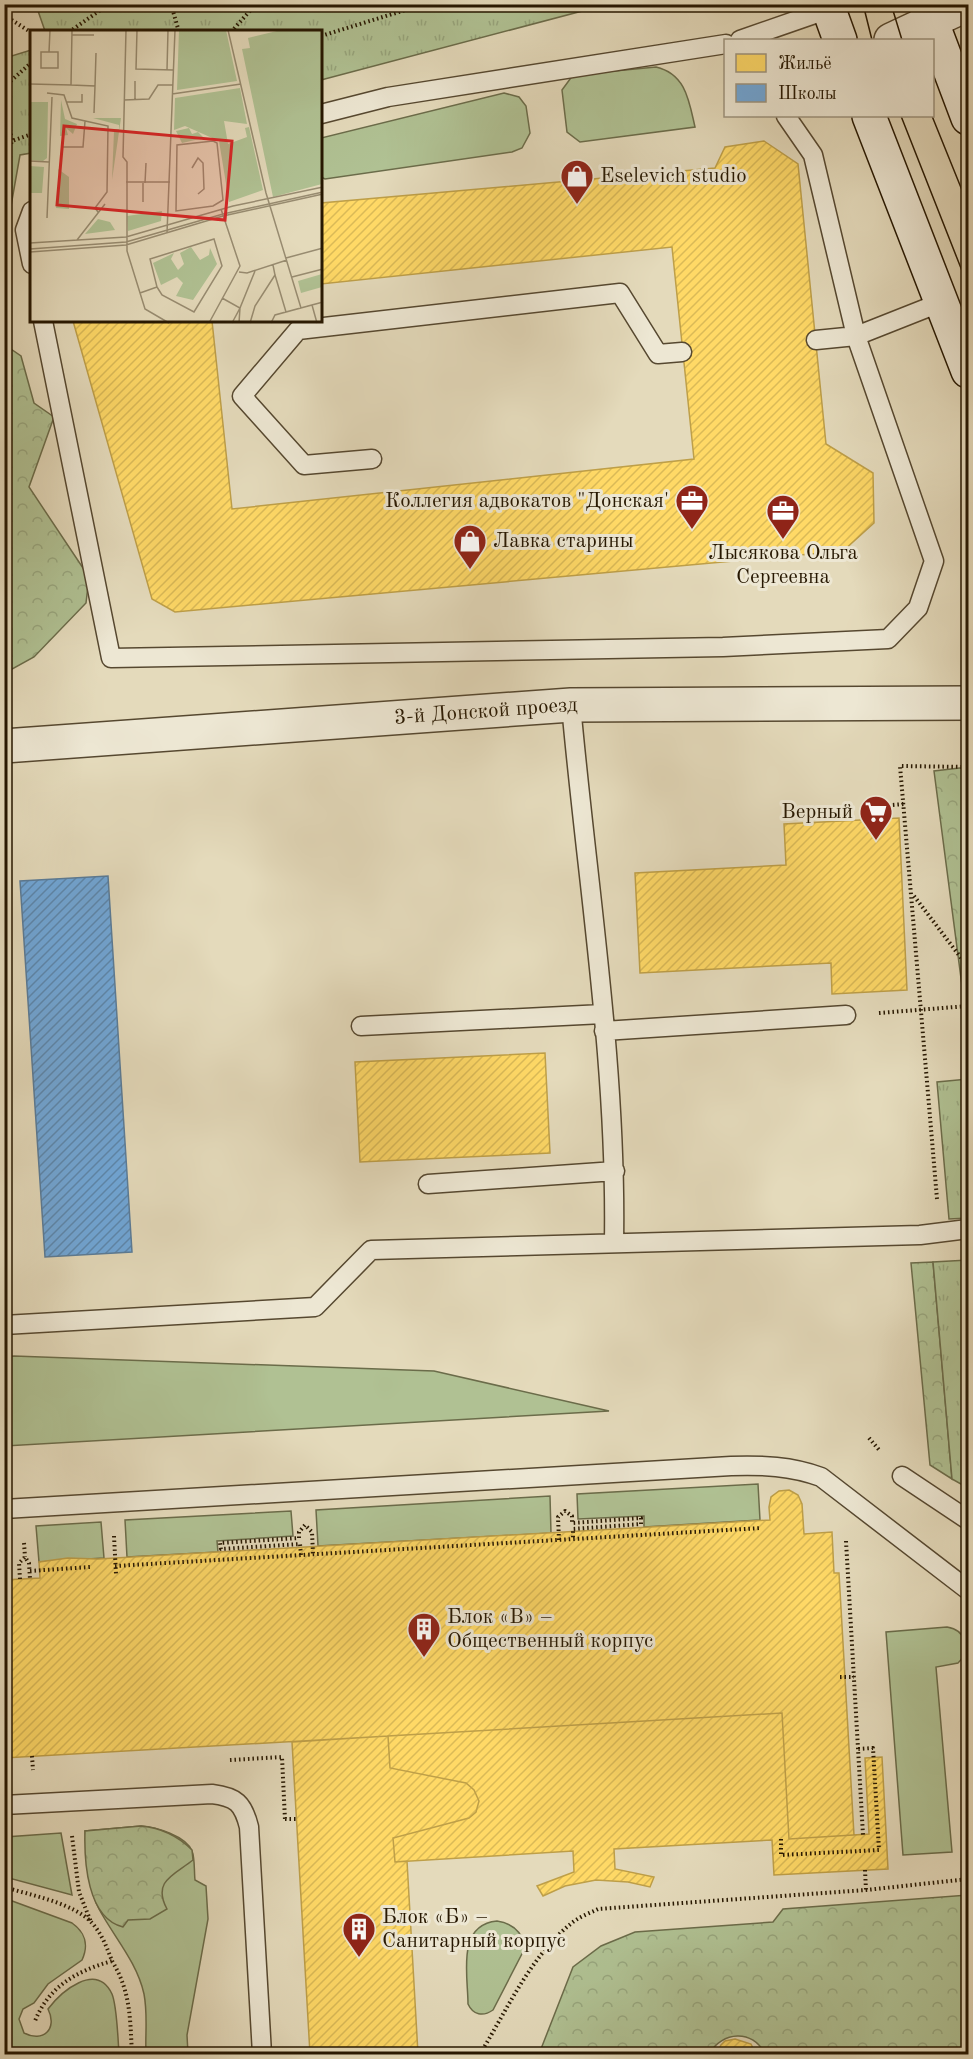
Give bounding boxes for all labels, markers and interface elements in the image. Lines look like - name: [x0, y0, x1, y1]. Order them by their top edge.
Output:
- inset map: [30, 30, 322, 322]
- legend: [724, 39, 934, 117]
- text: Жильё: [778, 55, 832, 73]
- text: Школы: [778, 85, 837, 103]
- shop icon: Eselevich studio: [559, 158, 595, 205]
- place label: Eselevich studio: [600, 166, 747, 187]
- office icon: Коллегия адвокатов "Донская': [674, 483, 710, 530]
- place label: Коллегия адвокатов "Донская': [385, 491, 669, 512]
- office icon: Лысякова Ольга Сергеевна: [765, 493, 801, 540]
- shop icon: Лавка старины: [452, 523, 488, 570]
- place label: Лавка старины: [493, 531, 634, 552]
- place label: Лысякова Ольга Сергеевна: [708, 543, 858, 588]
- street label: 3-й Донской проезд: [393, 694, 578, 728]
- supermarket icon: Верный: [858, 794, 894, 841]
- place label: Верный: [781, 802, 853, 823]
- place label: Блок «В» – Общественный корпус: [447, 1607, 653, 1652]
- building icon: Блок «В» – Общественный корпус: [406, 1611, 442, 1658]
- place label: Блок «Б» – Санитарный корпус: [382, 1907, 566, 1952]
- building icon: Блок «Б» – Санитарный корпус: [341, 1911, 377, 1958]

